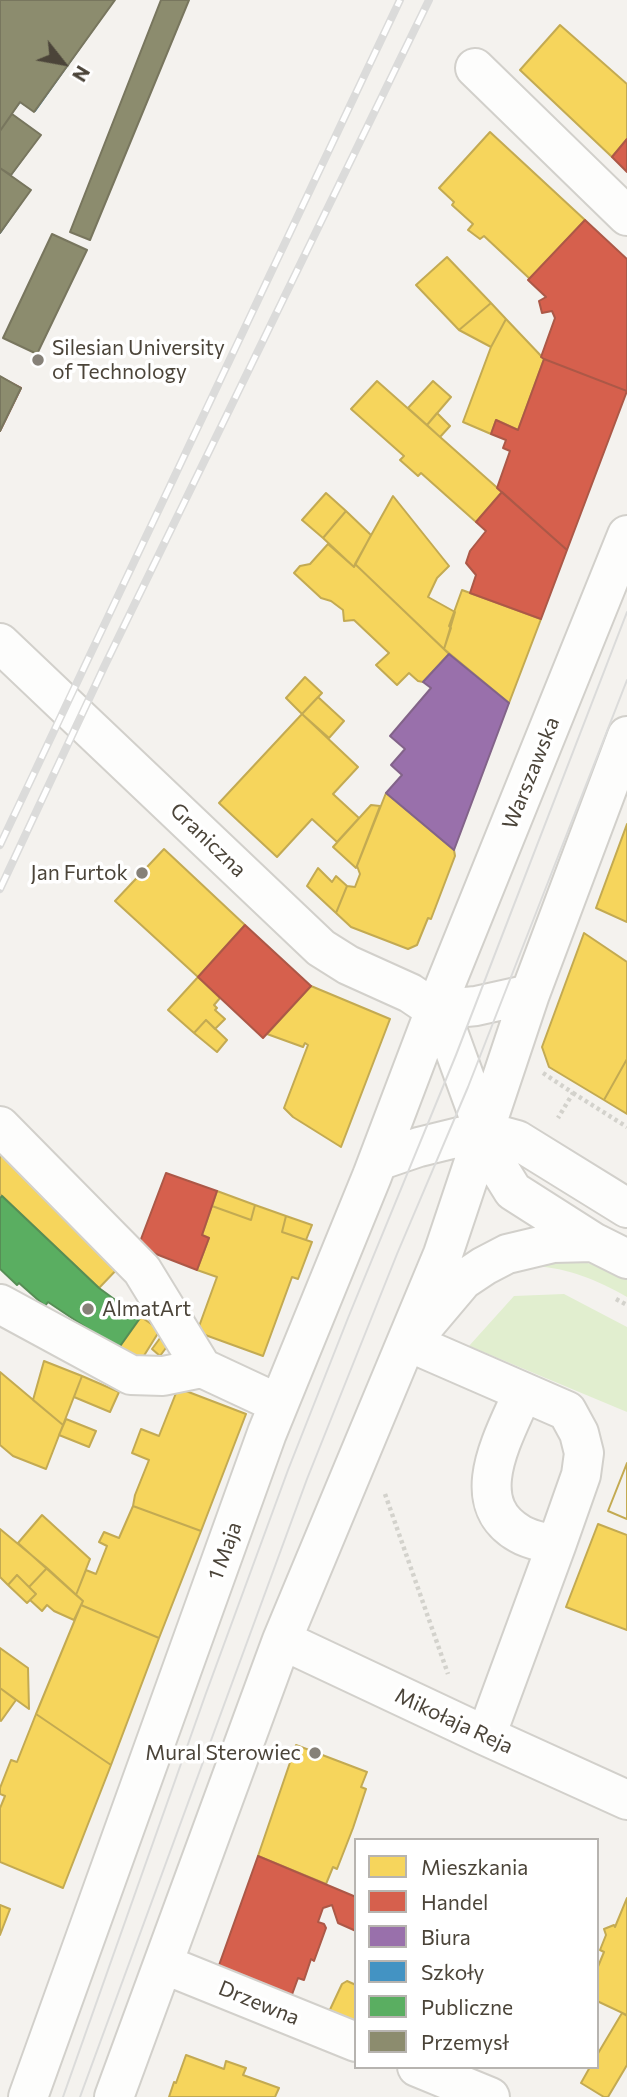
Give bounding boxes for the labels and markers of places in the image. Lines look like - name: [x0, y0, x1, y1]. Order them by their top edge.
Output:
- place label: Silesian University of Technology: [52, 335, 225, 385]
- marker: Silesian University of Technology: [30, 352, 46, 368]
- place label: Jan Furtok: [31, 860, 128, 886]
- marker: Jan Furtok: [134, 865, 150, 881]
- place label: AlmatArt: [102, 1296, 191, 1322]
- marker: AlmatArt: [80, 1301, 96, 1317]
- place label: Mural Sterowiec: [145, 1740, 301, 1766]
- marker: Mural Sterowiec: [307, 1745, 323, 1761]

